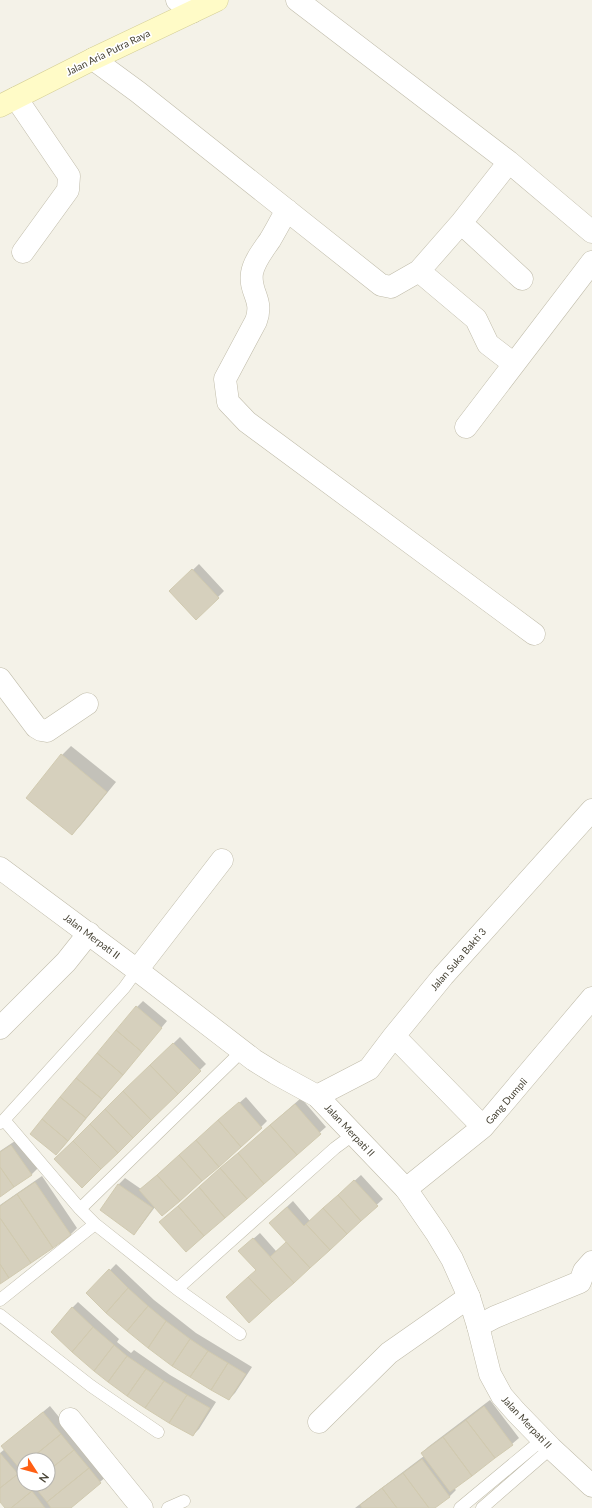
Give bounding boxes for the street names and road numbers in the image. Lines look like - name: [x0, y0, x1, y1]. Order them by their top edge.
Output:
- street label: Jalan Aria Putra Raya: [64, 26, 152, 77]
- street label: Jalan Merpati II: [61, 911, 123, 961]
- street label: Jalan Suka Bakti 3: [428, 925, 489, 993]
- street label: Gang Dumpli: [483, 1075, 529, 1127]
- street label: Jalan Merpati II: [323, 1101, 377, 1159]
- street label: Jalan Merpati II: [500, 1393, 554, 1451]

